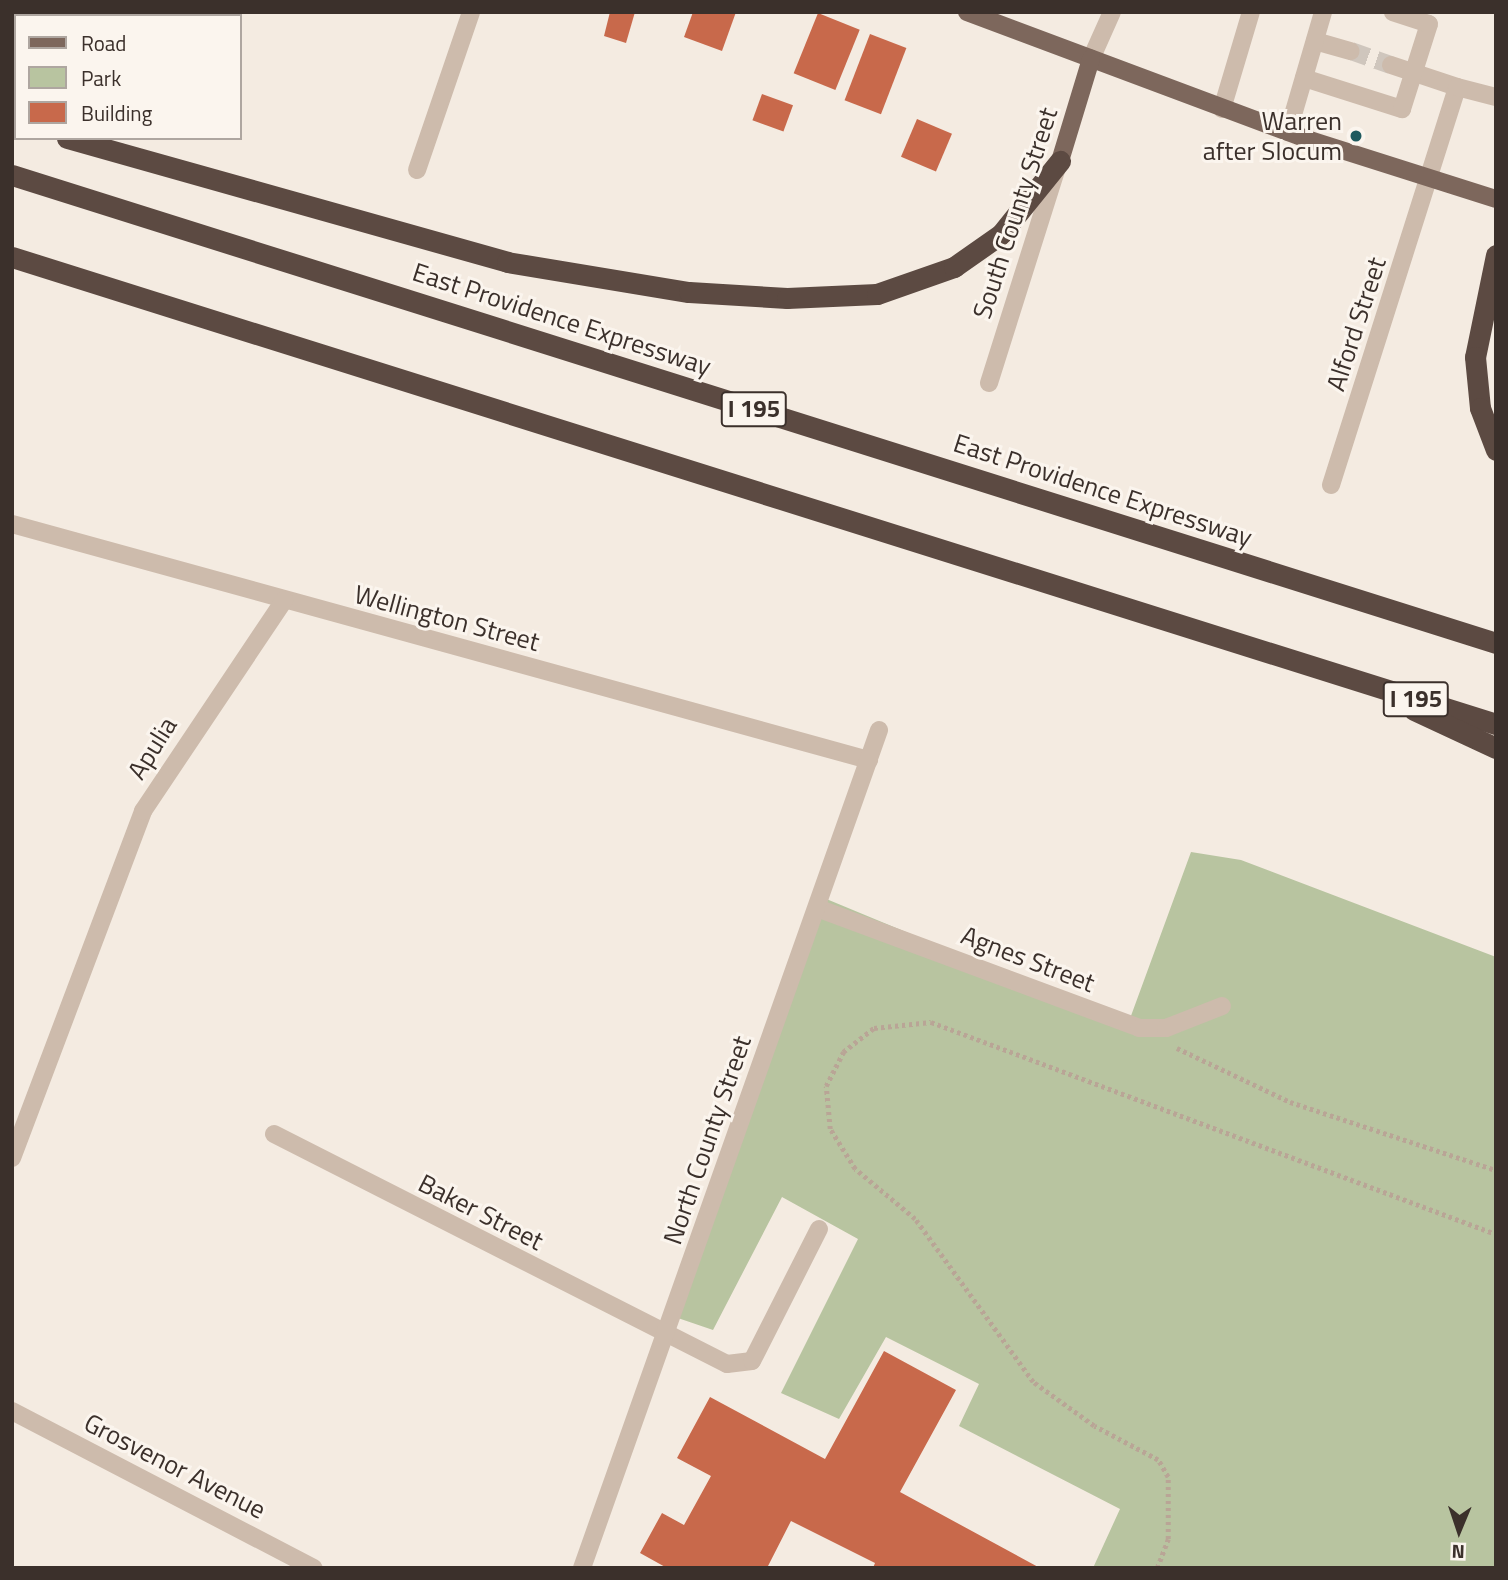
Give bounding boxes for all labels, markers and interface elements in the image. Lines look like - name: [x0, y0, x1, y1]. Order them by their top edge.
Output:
- legend: [14, 14, 242, 140]
- text: Road: [81, 27, 126, 59]
- text: Park: [81, 62, 121, 94]
- text: Building: [81, 97, 152, 129]
- street label: South County Street: [966, 103, 1064, 323]
- place label: Warren after Slocum: [1203, 105, 1342, 166]
- marker: Warren after Slocum: [1348, 128, 1364, 144]
- street label: Alford Street: [1320, 253, 1392, 395]
- street label: East Providence Expressway: [409, 256, 715, 382]
- road number: I 195: [721, 388, 787, 430]
- street label: East Providence Expressway: [950, 427, 1256, 553]
- street label: Wellington Street: [351, 578, 543, 658]
- road number: I 195: [1383, 678, 1449, 720]
- street label: Apulia: [121, 711, 183, 785]
- street label: Agnes Street: [957, 919, 1099, 999]
- street label: North County Street: [657, 1032, 757, 1248]
- street label: Baker Street: [413, 1167, 549, 1257]
- street label: Grosvenor Avenue: [79, 1407, 271, 1525]
- north arrow: [1424, 1496, 1494, 1566]
- text: N: [1451, 1538, 1465, 1567]

